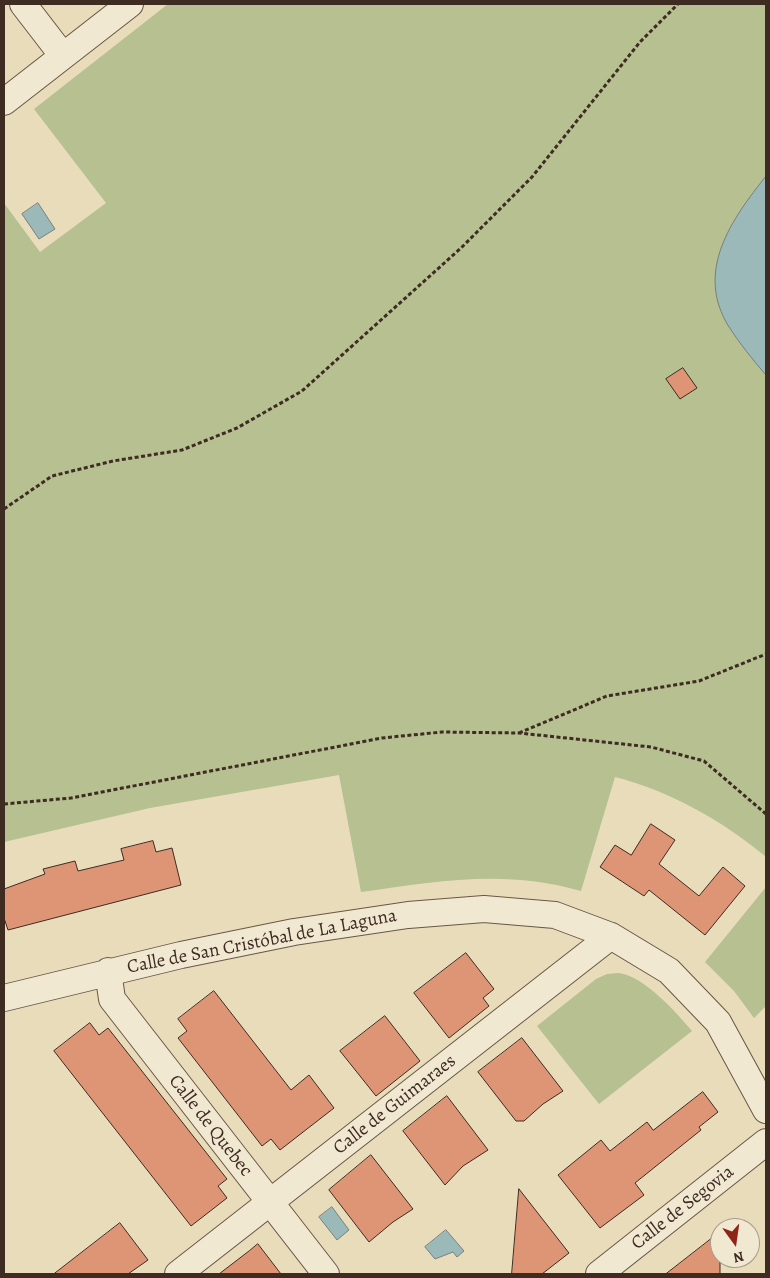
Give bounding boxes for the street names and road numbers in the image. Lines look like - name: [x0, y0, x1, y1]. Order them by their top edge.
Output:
- street label: Calle de San Cristóbal de La Laguna: [125, 905, 399, 979]
- street label: Calle de Guimaraes: [329, 1050, 461, 1160]
- street label: Calle de Quebec: [163, 1071, 257, 1181]
- street label: Calle de Segovia: [627, 1161, 739, 1255]

